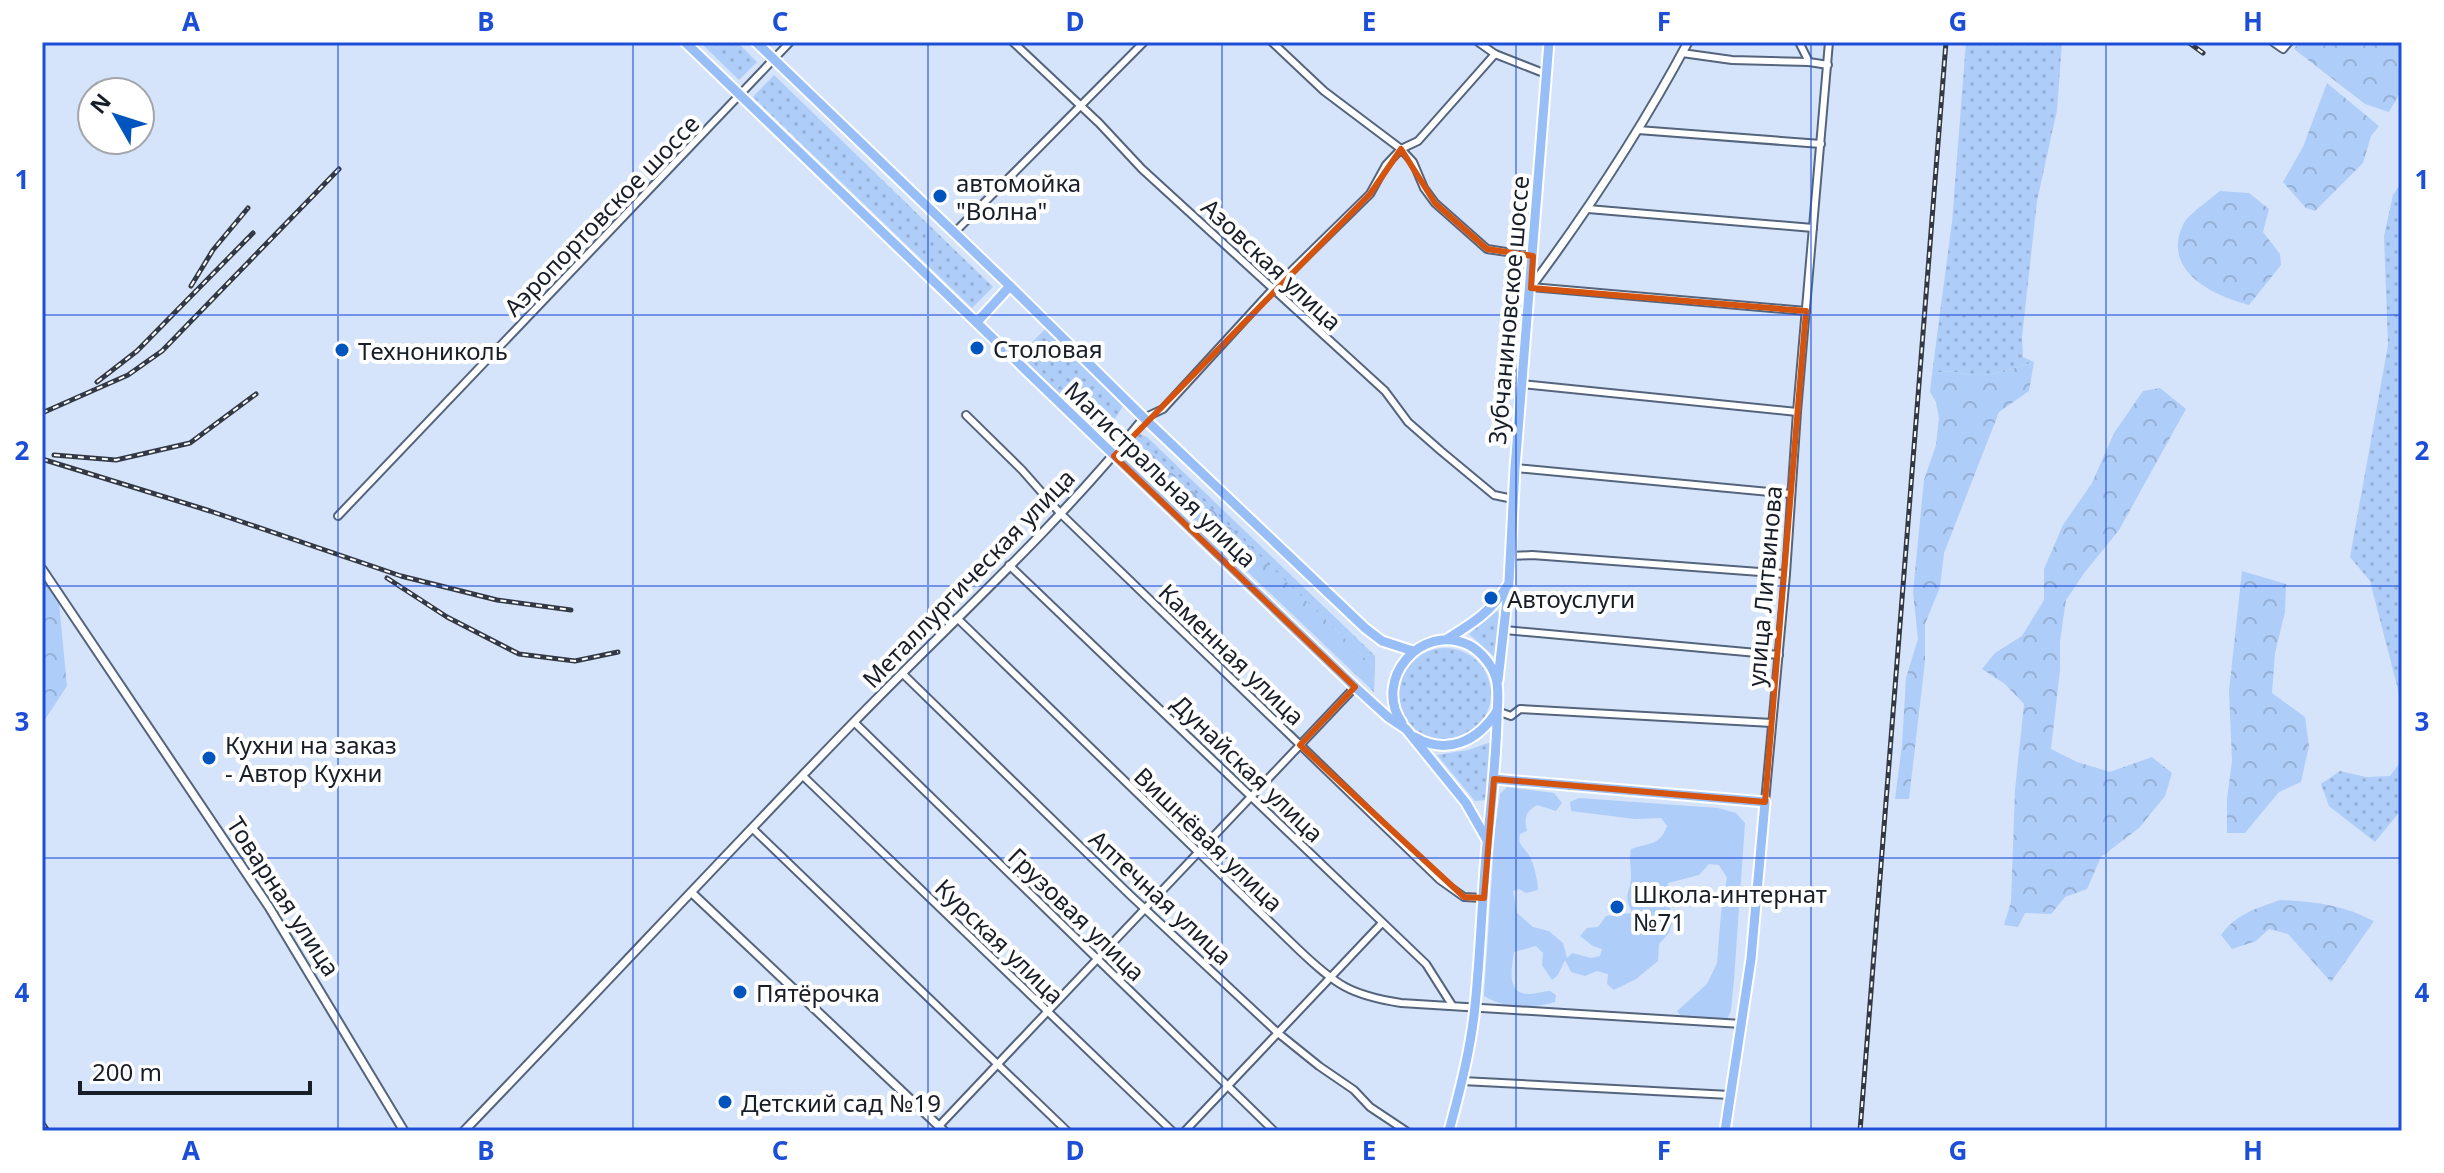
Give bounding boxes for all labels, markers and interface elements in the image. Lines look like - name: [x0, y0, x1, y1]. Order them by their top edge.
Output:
- text: A: [182, 3, 200, 39]
- text: B: [477, 3, 495, 39]
- text: C: [772, 3, 788, 39]
- text: D: [1065, 3, 1085, 39]
- text: E: [1362, 3, 1376, 39]
- text: F: [1657, 3, 1671, 39]
- text: G: [1949, 3, 1967, 39]
- text: H: [2243, 3, 2263, 39]
- north arrow: [76, 76, 156, 156]
- text: N: [82, 86, 117, 119]
- street label: Аэропортовское шоссе: [496, 107, 706, 323]
- text: 1: [15, 161, 29, 197]
- text: 1: [2415, 161, 2429, 197]
- place label: автомойка "Волна": [956, 166, 1081, 227]
- street label: Зубчаниновское шоссе: [1480, 174, 1536, 446]
- marker: автомойка "Волна": [931, 187, 949, 205]
- street label: Азовская улица: [1195, 190, 1349, 338]
- place label: Столовая: [993, 332, 1103, 365]
- place label: Технониколь: [358, 334, 508, 367]
- marker: Столовая: [968, 339, 986, 357]
- marker: Технониколь: [333, 341, 351, 359]
- street label: Магистральная улица: [1058, 374, 1264, 574]
- text: 2: [15, 432, 30, 468]
- text: 2: [2415, 432, 2430, 468]
- street label: Металлургическая улица: [855, 461, 1081, 695]
- street label: улица Литвинова: [1739, 484, 1789, 688]
- street label: Каменная улица: [1152, 576, 1312, 732]
- place label: Автоуслуги: [1507, 582, 1635, 615]
- marker: Автоуслуги: [1482, 589, 1500, 607]
- street label: Дунайская улица: [1165, 687, 1331, 849]
- text: 3: [15, 703, 29, 739]
- text: 3: [2415, 703, 2429, 739]
- place label: Кухни на заказ - Автор Кухни: [225, 728, 397, 789]
- marker: Кухни на заказ - Автор Кухни: [200, 749, 218, 767]
- street label: Вишнёвая улица: [1127, 759, 1291, 919]
- street label: Товарная улица: [220, 810, 348, 982]
- street label: Аптечная улица: [1082, 822, 1240, 972]
- street label: Грузовая улица: [1001, 840, 1153, 988]
- street label: Курская улица: [928, 871, 1072, 1011]
- place label: Школа-интернат №71: [1633, 877, 1827, 938]
- marker: Школа-интернат №71: [1608, 898, 1626, 916]
- text: 4: [15, 974, 30, 1010]
- text: 4: [2415, 974, 2430, 1010]
- place label: Пятёрочка: [756, 976, 880, 1009]
- marker: Пятёрочка: [731, 983, 749, 1001]
- scale bar: [80, 1045, 310, 1095]
- text: 200 m: [92, 1055, 162, 1088]
- place label: Детский сад №19: [741, 1086, 941, 1119]
- marker: Детский сад №19: [716, 1093, 734, 1111]
- text: A: [182, 1132, 200, 1168]
- text: B: [477, 1132, 495, 1168]
- text: C: [772, 1132, 788, 1168]
- text: D: [1065, 1132, 1085, 1168]
- text: E: [1362, 1132, 1376, 1168]
- text: F: [1657, 1132, 1671, 1168]
- text: G: [1949, 1132, 1967, 1168]
- text: H: [2243, 1132, 2263, 1168]

